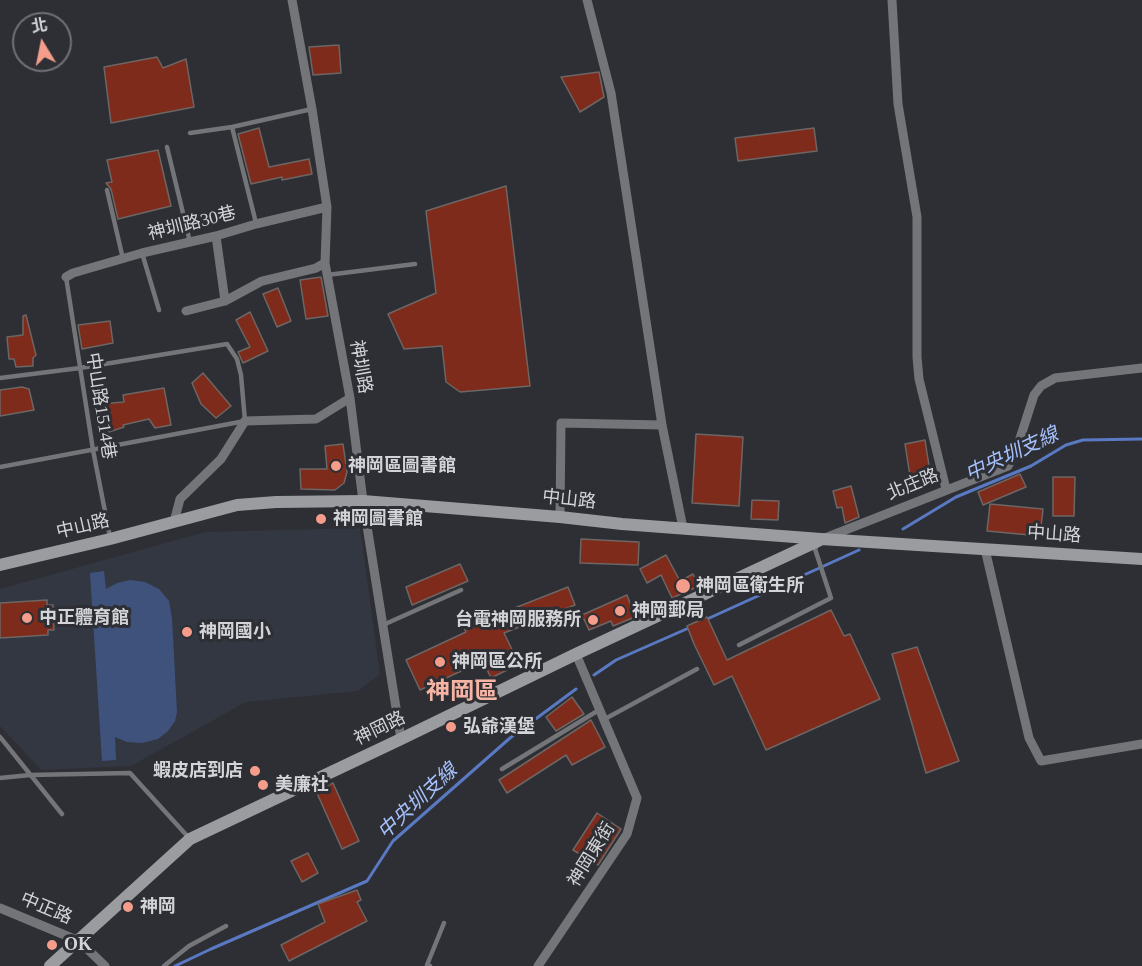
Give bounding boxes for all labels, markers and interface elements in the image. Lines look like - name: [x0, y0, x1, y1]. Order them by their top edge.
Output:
- north arrow: [12, 12, 72, 72]
- text: 北: [30, 16, 48, 36]
- street label: 神圳路30巷: [146, 203, 238, 245]
- street label: 神圳路: [345, 339, 375, 395]
- street label: 中山路1514巷: [81, 351, 119, 461]
- water label: 中央圳支線: [962, 423, 1062, 487]
- place label: 神岡區圖書館: [348, 455, 456, 477]
- marker: 神岡區圖書館: [329, 459, 343, 473]
- street label: 北庄路: [884, 465, 942, 505]
- street label: 中山路: [541, 486, 597, 514]
- place label: 神岡圖書館: [333, 508, 423, 530]
- street label: 中山路: [54, 510, 112, 544]
- marker: 神岡圖書館: [314, 512, 328, 526]
- street label: 中山路: [1026, 522, 1082, 548]
- place label: 神岡區衛生所: [696, 575, 804, 597]
- marker: 神岡區衛生所: [674, 577, 692, 595]
- place label: 神岡郵局: [632, 600, 704, 622]
- marker: 神岡郵局: [613, 604, 627, 618]
- place label: 中正體育館: [39, 607, 129, 629]
- place label: 台電神岡服務所: [455, 609, 581, 631]
- marker: 中正體育館: [20, 611, 34, 625]
- marker: 台電神岡服務所: [586, 613, 600, 627]
- place label: 神岡國小: [199, 621, 271, 643]
- marker: 神岡國小: [180, 625, 194, 639]
- place label: 神岡區公所: [452, 651, 542, 673]
- marker: 神岡區公所: [433, 655, 447, 669]
- district label: 神岡區: [426, 679, 498, 707]
- street label: 神岡路: [351, 707, 409, 751]
- place label: 弘爺漢堡: [463, 716, 535, 738]
- marker: 弘爺漢堡: [444, 720, 458, 734]
- water label: 中央圳支線: [373, 759, 463, 845]
- place label: 蝦皮店到店: [153, 760, 243, 782]
- marker: 蝦皮店到店: [248, 764, 262, 778]
- place label: 美廉社: [275, 774, 329, 796]
- marker: 美廉社: [256, 778, 270, 792]
- street label: 神岡東街: [564, 819, 620, 891]
- street label: 中正路: [17, 889, 75, 929]
- place label: 神岡: [140, 896, 176, 918]
- marker: 神岡: [121, 900, 135, 914]
- place label: OK: [64, 934, 92, 956]
- marker: OK: [45, 938, 59, 952]

